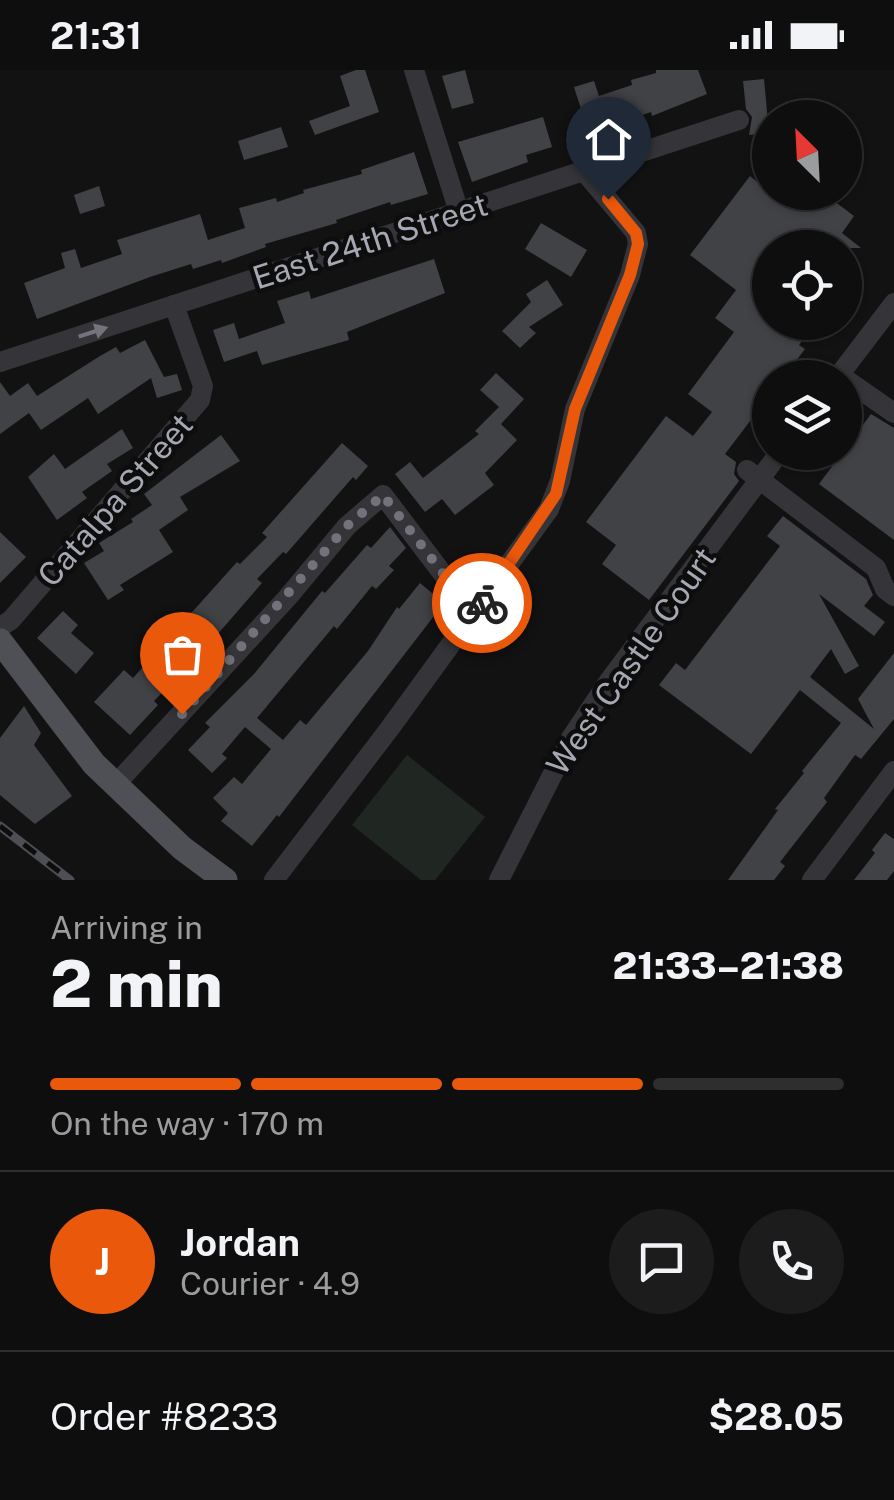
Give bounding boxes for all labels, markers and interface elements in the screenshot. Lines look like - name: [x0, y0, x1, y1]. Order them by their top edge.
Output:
- text: 21:31: [50, 13, 142, 58]
- pin: [566, 97, 651, 200]
- north arrow: [752, 100, 862, 210]
- map controls: [752, 100, 862, 470]
- icon: home: [581, 112, 636, 167]
- street label: East 24th Street: [248, 186, 492, 296]
- button: locate: [752, 230, 862, 340]
- one-way arrow: [78, 323, 108, 338]
- button: layers: [752, 360, 862, 470]
- street label: Catalpa Street: [30, 406, 200, 594]
- street label: West Castle Court: [539, 540, 723, 782]
- courier: [432, 553, 532, 653]
- icon: bike: [455, 576, 510, 631]
- pin: [140, 612, 225, 715]
- icon: bag: [155, 627, 210, 682]
- text: Arriving in: [50, 909, 203, 946]
- text: 21:33–21:38: [613, 943, 844, 988]
- text: 2 min: [50, 945, 223, 1022]
- text: On the way · 170 m: [50, 1105, 324, 1142]
- button: chat: [609, 1209, 714, 1314]
- button: phone: [739, 1209, 844, 1314]
- text: Jordan: [180, 1220, 300, 1265]
- text: J: [95, 1239, 110, 1284]
- text: Courier · 4.9: [180, 1265, 360, 1302]
- text: Order #8233: [50, 1394, 278, 1439]
- text: $28.05: [708, 1394, 844, 1439]

